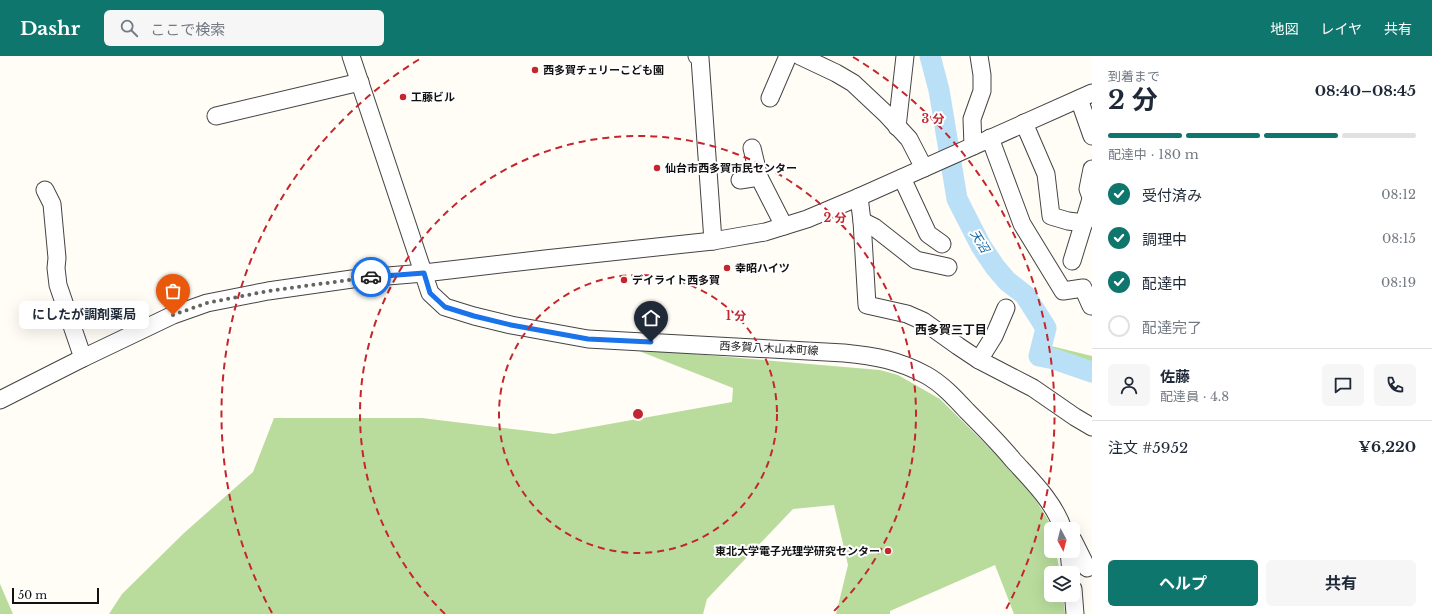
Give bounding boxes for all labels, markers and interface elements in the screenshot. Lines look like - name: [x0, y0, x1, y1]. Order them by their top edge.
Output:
- search box: [104, 10, 384, 46]
- text: Dashr: [20, 17, 80, 40]
- icon: search: [118, 17, 140, 39]
- text: ここで検索: [150, 20, 225, 39]
- text: 地図: [1270, 20, 1298, 38]
- text: レイヤ: [1320, 20, 1362, 38]
- text: 共有: [1384, 20, 1412, 38]
- place label: 西多賀チェリーこども園: [543, 63, 664, 77]
- marker: 西多賀チェリーこども園: [530, 65, 540, 75]
- text: 到着まで: [1108, 68, 1160, 85]
- text: 08:40–08:45: [1315, 81, 1416, 100]
- text: 2 分: [1108, 84, 1158, 116]
- place label: 工藤ビル: [411, 90, 455, 104]
- marker: 工藤ビル: [398, 92, 408, 102]
- text: 3 分: [922, 111, 944, 126]
- text: 配達中 · 180 m: [1108, 146, 1199, 163]
- place label: 仙台市西多賀市民センター: [665, 161, 797, 175]
- marker: 仙台市西多賀市民センター: [652, 163, 662, 173]
- icon: check: [1108, 183, 1130, 205]
- text: 受付済み: [1142, 186, 1202, 205]
- text: 08:12: [1381, 186, 1416, 203]
- text: 2 分: [823, 210, 847, 225]
- water label: 天沼: [967, 227, 994, 257]
- icon: check: [1108, 227, 1130, 249]
- text: 調理中: [1142, 230, 1187, 249]
- text: 08:15: [1382, 230, 1416, 247]
- courier: [351, 257, 391, 297]
- place label: 幸昭ハイツ: [735, 261, 790, 275]
- marker: 幸昭ハイツ: [722, 263, 732, 273]
- icon: car: [360, 266, 382, 288]
- icon: check: [1108, 271, 1130, 293]
- place label: デイライト西多賀: [632, 273, 720, 287]
- pin: [156, 274, 190, 315]
- text: 配達中: [1142, 274, 1187, 293]
- text: 08:19: [1381, 274, 1416, 291]
- marker: デイライト西多賀: [619, 275, 629, 285]
- icon: bag: [162, 280, 184, 302]
- callout: にしたが調剤薬局: [19, 301, 149, 329]
- pin: [634, 301, 668, 342]
- text: にしたが調剤薬局: [32, 306, 136, 323]
- icon: home: [640, 307, 662, 329]
- text: 1 分: [726, 308, 746, 323]
- text: 配達完了: [1142, 318, 1202, 337]
- district label: 西多賀三丁目: [915, 322, 987, 337]
- street label: 西多賀八木山本町線: [719, 338, 819, 358]
- button: person: [1108, 364, 1150, 406]
- button: chat: [1322, 364, 1364, 406]
- button: phone: [1374, 364, 1416, 406]
- text: 佐藤: [1160, 367, 1190, 386]
- text: 配達員 · 4.8: [1160, 388, 1229, 405]
- centre of rings: [631, 407, 645, 421]
- text: ¥6,220: [1358, 437, 1416, 456]
- text: 注文 #5952: [1108, 438, 1188, 457]
- north arrow: [1044, 522, 1080, 558]
- map controls: [1044, 522, 1080, 602]
- place label: 東北大学電子光理学研究センター: [715, 544, 880, 558]
- marker: 東北大学電子光理学研究センター: [883, 546, 893, 556]
- button: ヘルプ: [1108, 560, 1258, 606]
- button: 共有: [1266, 560, 1416, 606]
- button: layers: [1044, 566, 1080, 602]
- scale bar: [12, 586, 99, 605]
- text: 50 m: [18, 588, 47, 602]

